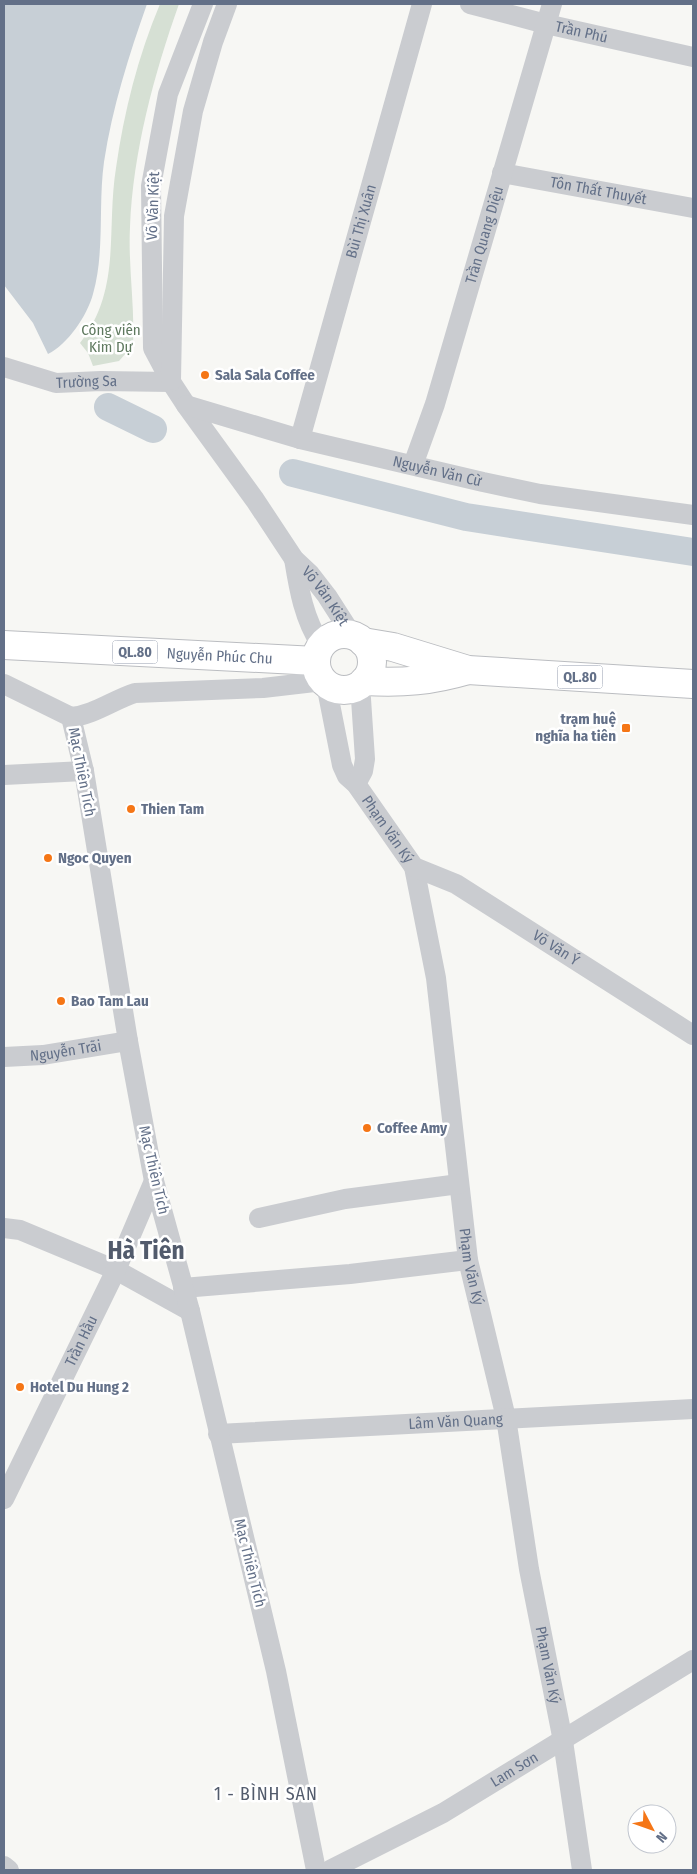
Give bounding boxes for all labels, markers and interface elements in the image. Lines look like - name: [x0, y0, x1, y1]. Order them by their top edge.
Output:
- street label: Trần Phú: [554, 17, 610, 47]
- street label: Võ Văn Kiệt: [143, 171, 163, 241]
- street label: Tôn Thất Thuyết: [549, 173, 648, 208]
- street label: Bùi Thị Xuân: [342, 182, 380, 260]
- street label: Trần Quang Diệu: [462, 184, 507, 286]
- park label: Công viên Kim Dự: [81, 321, 141, 356]
- place label: Sala Sala Coffee: [215, 366, 315, 384]
- marker: Sala Sala Coffee: [199, 369, 211, 381]
- street label: Trường Sa: [56, 372, 117, 392]
- street label: Nguyễn Văn Cừ: [391, 452, 484, 491]
- street label: Võ Văn Kiệt: [298, 562, 353, 629]
- road number: QL.80: [112, 640, 158, 664]
- street label: Nguyễn Phúc Chu: [166, 644, 273, 668]
- road number: QL.80: [558, 666, 602, 689]
- place label: trạm huệ nghĩa ha tiên: [535, 710, 616, 745]
- marker: trạm huệ nghĩa ha tiên: [620, 722, 632, 734]
- street label: Mạc Thiên Tích: [65, 726, 99, 818]
- street label: Phạm Văn Ký: [358, 792, 418, 867]
- place label: Thien Tam: [141, 800, 204, 818]
- marker: Thien Tam: [125, 803, 137, 815]
- place label: Ngoc Quyen: [58, 849, 132, 867]
- marker: Ngoc Quyen: [42, 852, 54, 864]
- street label: Võ Văn Ý: [529, 926, 583, 970]
- place label: Bao Tam Lau: [71, 992, 149, 1010]
- marker: Bao Tam Lau: [55, 995, 67, 1007]
- street label: Nguyễn Trãi: [30, 1037, 103, 1065]
- place label: Coffee Amy: [377, 1119, 448, 1137]
- marker: Coffee Amy: [361, 1122, 373, 1134]
- street label: Mạc Thiên Tích: [135, 1124, 173, 1216]
- street label: Phạm Văn Ký: [455, 1227, 488, 1307]
- district label: Hà Tiên: [107, 1236, 185, 1266]
- street label: Trần Hầu: [61, 1313, 101, 1369]
- place label: Hotel Du Hung 2: [30, 1378, 129, 1396]
- marker: Hotel Du Hung 2: [14, 1381, 26, 1393]
- street label: Lâm Văn Quang: [408, 1410, 503, 1433]
- street label: Mạc Thiên Tích: [230, 1517, 270, 1609]
- street label: Phạm Văn Ký: [532, 1625, 564, 1705]
- street label: Lam Sơn: [487, 1748, 541, 1791]
- district label: 1 - BÌNH SAN: [214, 1782, 318, 1805]
- north arrow: [627, 1804, 677, 1854]
- text: N: [652, 1828, 671, 1846]

